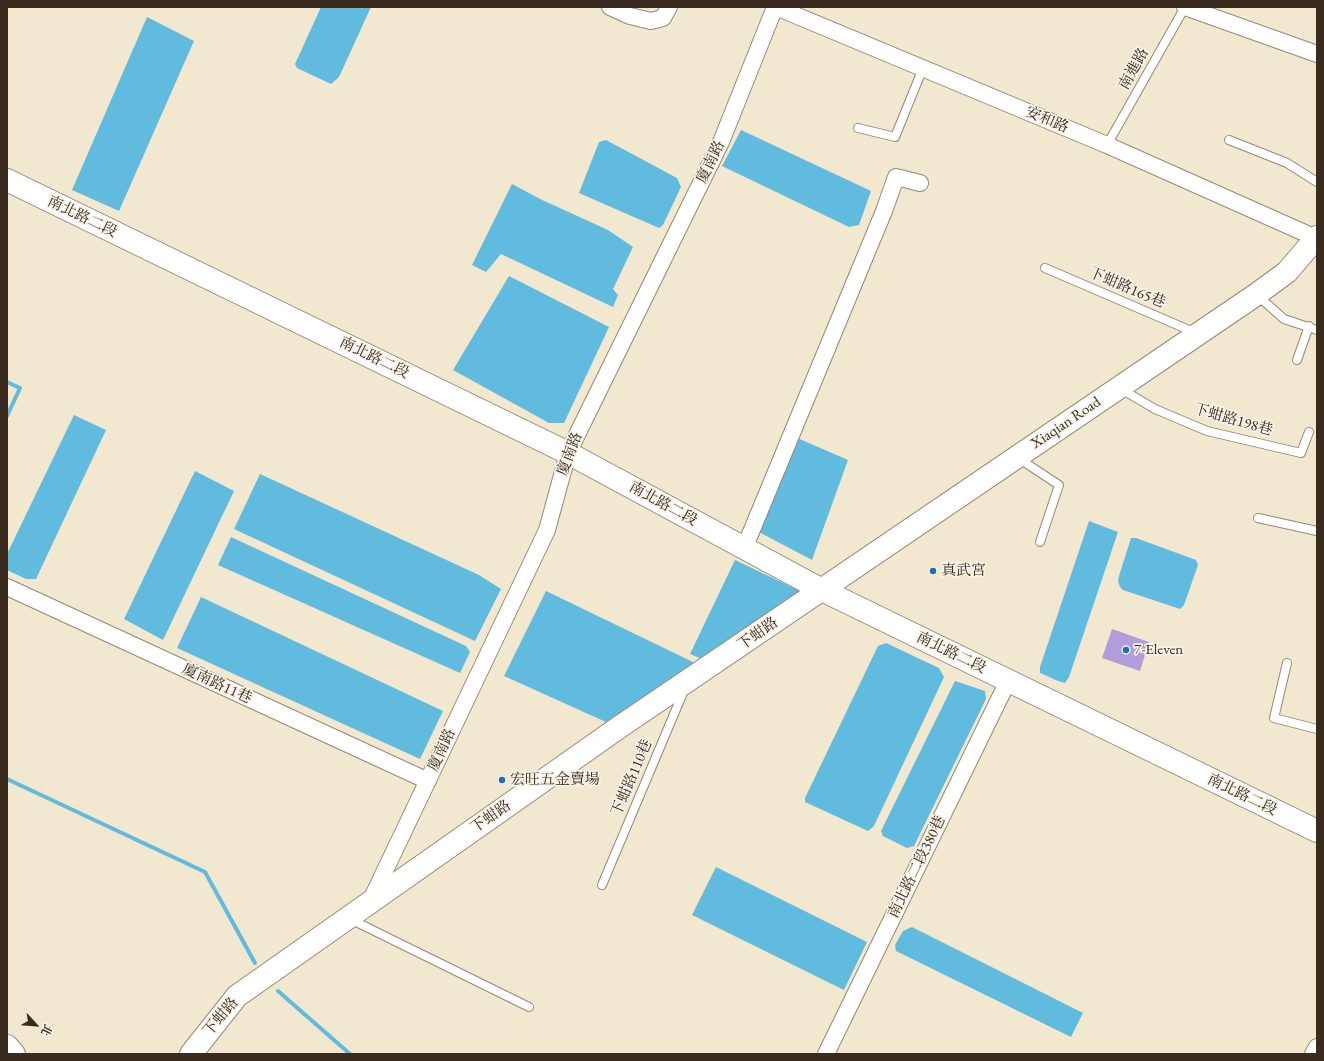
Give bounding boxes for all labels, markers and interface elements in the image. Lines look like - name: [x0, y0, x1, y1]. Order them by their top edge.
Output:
- street label: 南進路: [1115, 45, 1153, 93]
- street label: 安和路: [1023, 103, 1071, 137]
- street label: 廈南路: [693, 138, 729, 186]
- street label: 南北路二段: [44, 192, 120, 242]
- street label: 下蚶路165巷: [1086, 264, 1168, 312]
- street label: 南北路二段: [336, 333, 412, 383]
- street label: Xiaqian Road: [1028, 393, 1104, 453]
- street label: 下蚶路198巷: [1191, 400, 1275, 440]
- street label: 廈南路: [554, 430, 586, 478]
- street label: 南北路二段: [626, 478, 700, 530]
- place label: 真武宮: [941, 562, 986, 580]
- marker: 真武宮: [928, 566, 938, 576]
- street label: 下蚶路: [734, 614, 782, 654]
- street label: 南北路二段: [913, 628, 989, 678]
- place label: 7-Eleven: [1134, 641, 1183, 659]
- marker: 7-Eleven: [1121, 645, 1131, 655]
- street label: 廈南路11巷: [179, 660, 255, 708]
- street label: 廈南路: [424, 726, 460, 774]
- street label: 下蚶路110巷: [608, 737, 656, 819]
- street label: 南北路二段: [1204, 770, 1280, 820]
- place label: 宏旺五金賣場: [510, 771, 600, 789]
- marker: 宏旺五金賣場: [497, 775, 507, 785]
- street label: 下蚶路: [467, 797, 515, 837]
- street label: 南北路二段380巷: [884, 813, 950, 921]
- street label: 下蚶路: [200, 994, 242, 1040]
- north arrow: [16, 1005, 56, 1045]
- text: 北: [38, 1022, 55, 1038]

